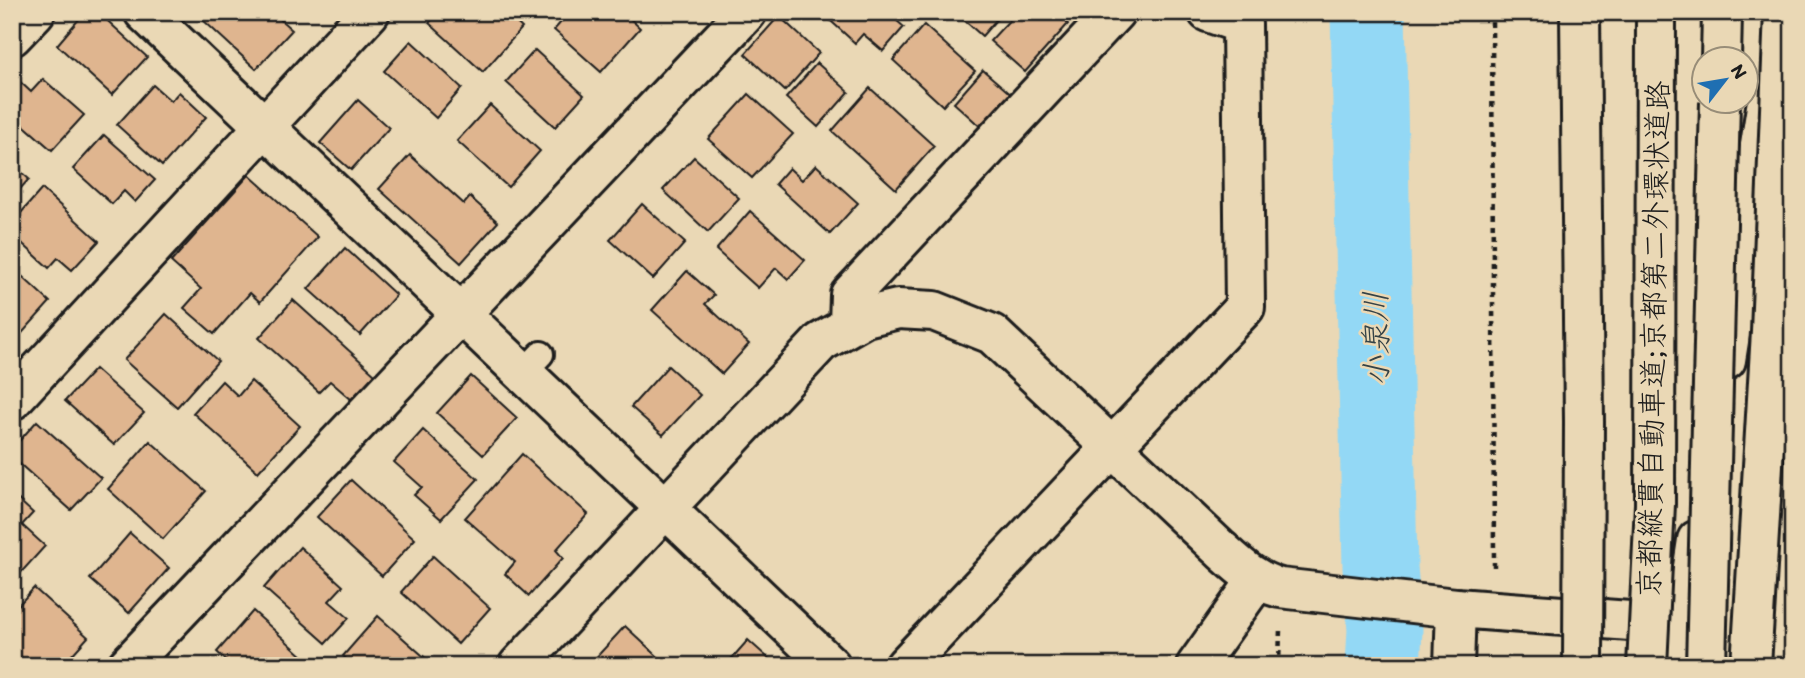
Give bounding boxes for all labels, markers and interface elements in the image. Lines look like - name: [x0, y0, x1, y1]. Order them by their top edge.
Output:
- north arrow: [1689, 46, 1759, 116]
- text: N: [1726, 60, 1752, 83]
- street label: 京都縦貫自動車道;京都第二外環状道路: [1630, 80, 1676, 598]
- water label: 小泉川: [1356, 291, 1396, 387]

